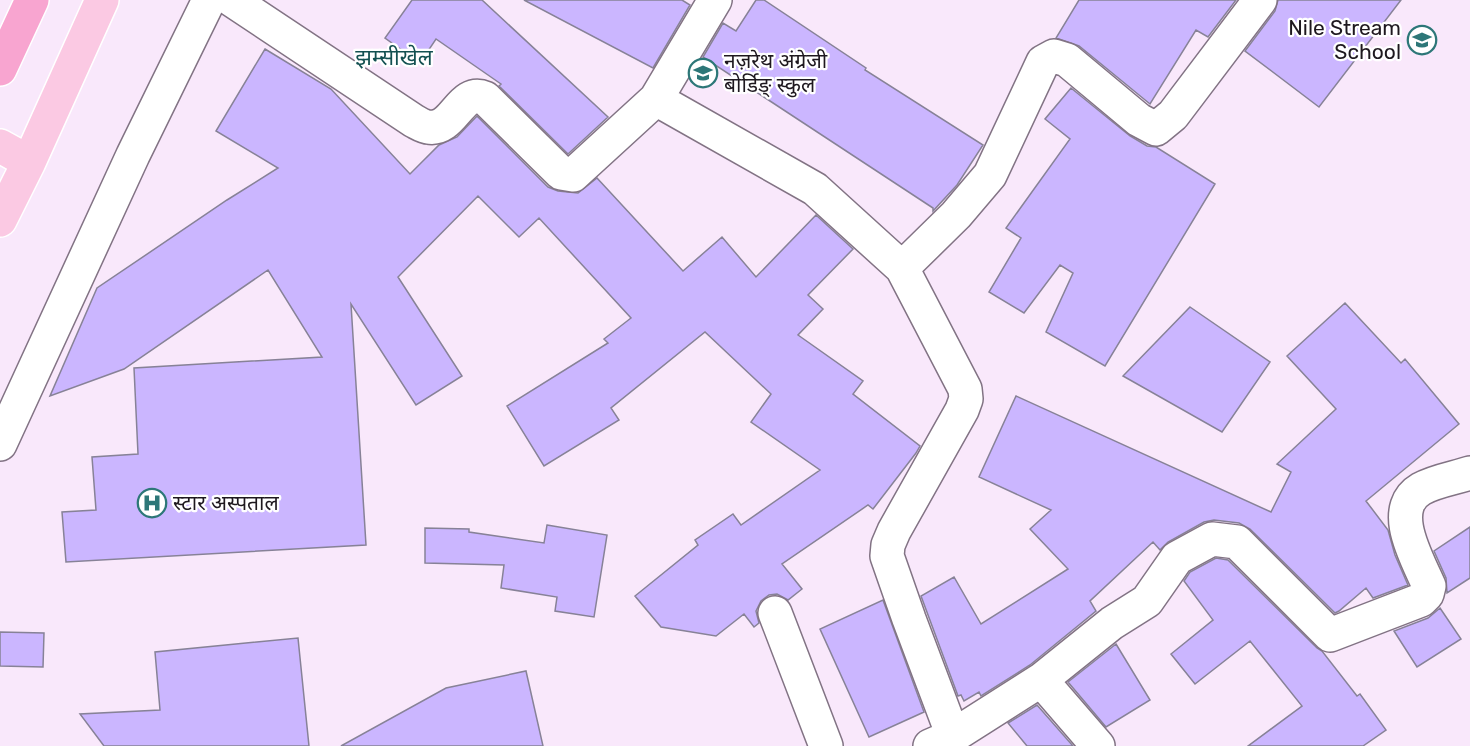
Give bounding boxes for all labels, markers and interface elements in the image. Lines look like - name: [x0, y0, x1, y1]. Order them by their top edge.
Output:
- place label: Nile Stream School: [1288, 15, 1401, 64]
- school or university icon: Nile Stream School: [1406, 24, 1438, 56]
- district label: झम्सीखेल: [355, 44, 434, 71]
- place label: नज़रेथ अंग्रेजी बोर्डिङ् स्कुल: [724, 48, 828, 98]
- school or university icon: नज़रेथ अंग्रेजी बोर्डिङ् स्कुल: [687, 57, 719, 89]
- hospital icon: स्टार अस्पताल: [136, 487, 168, 519]
- place label: स्टार अस्पताल: [173, 490, 279, 515]

